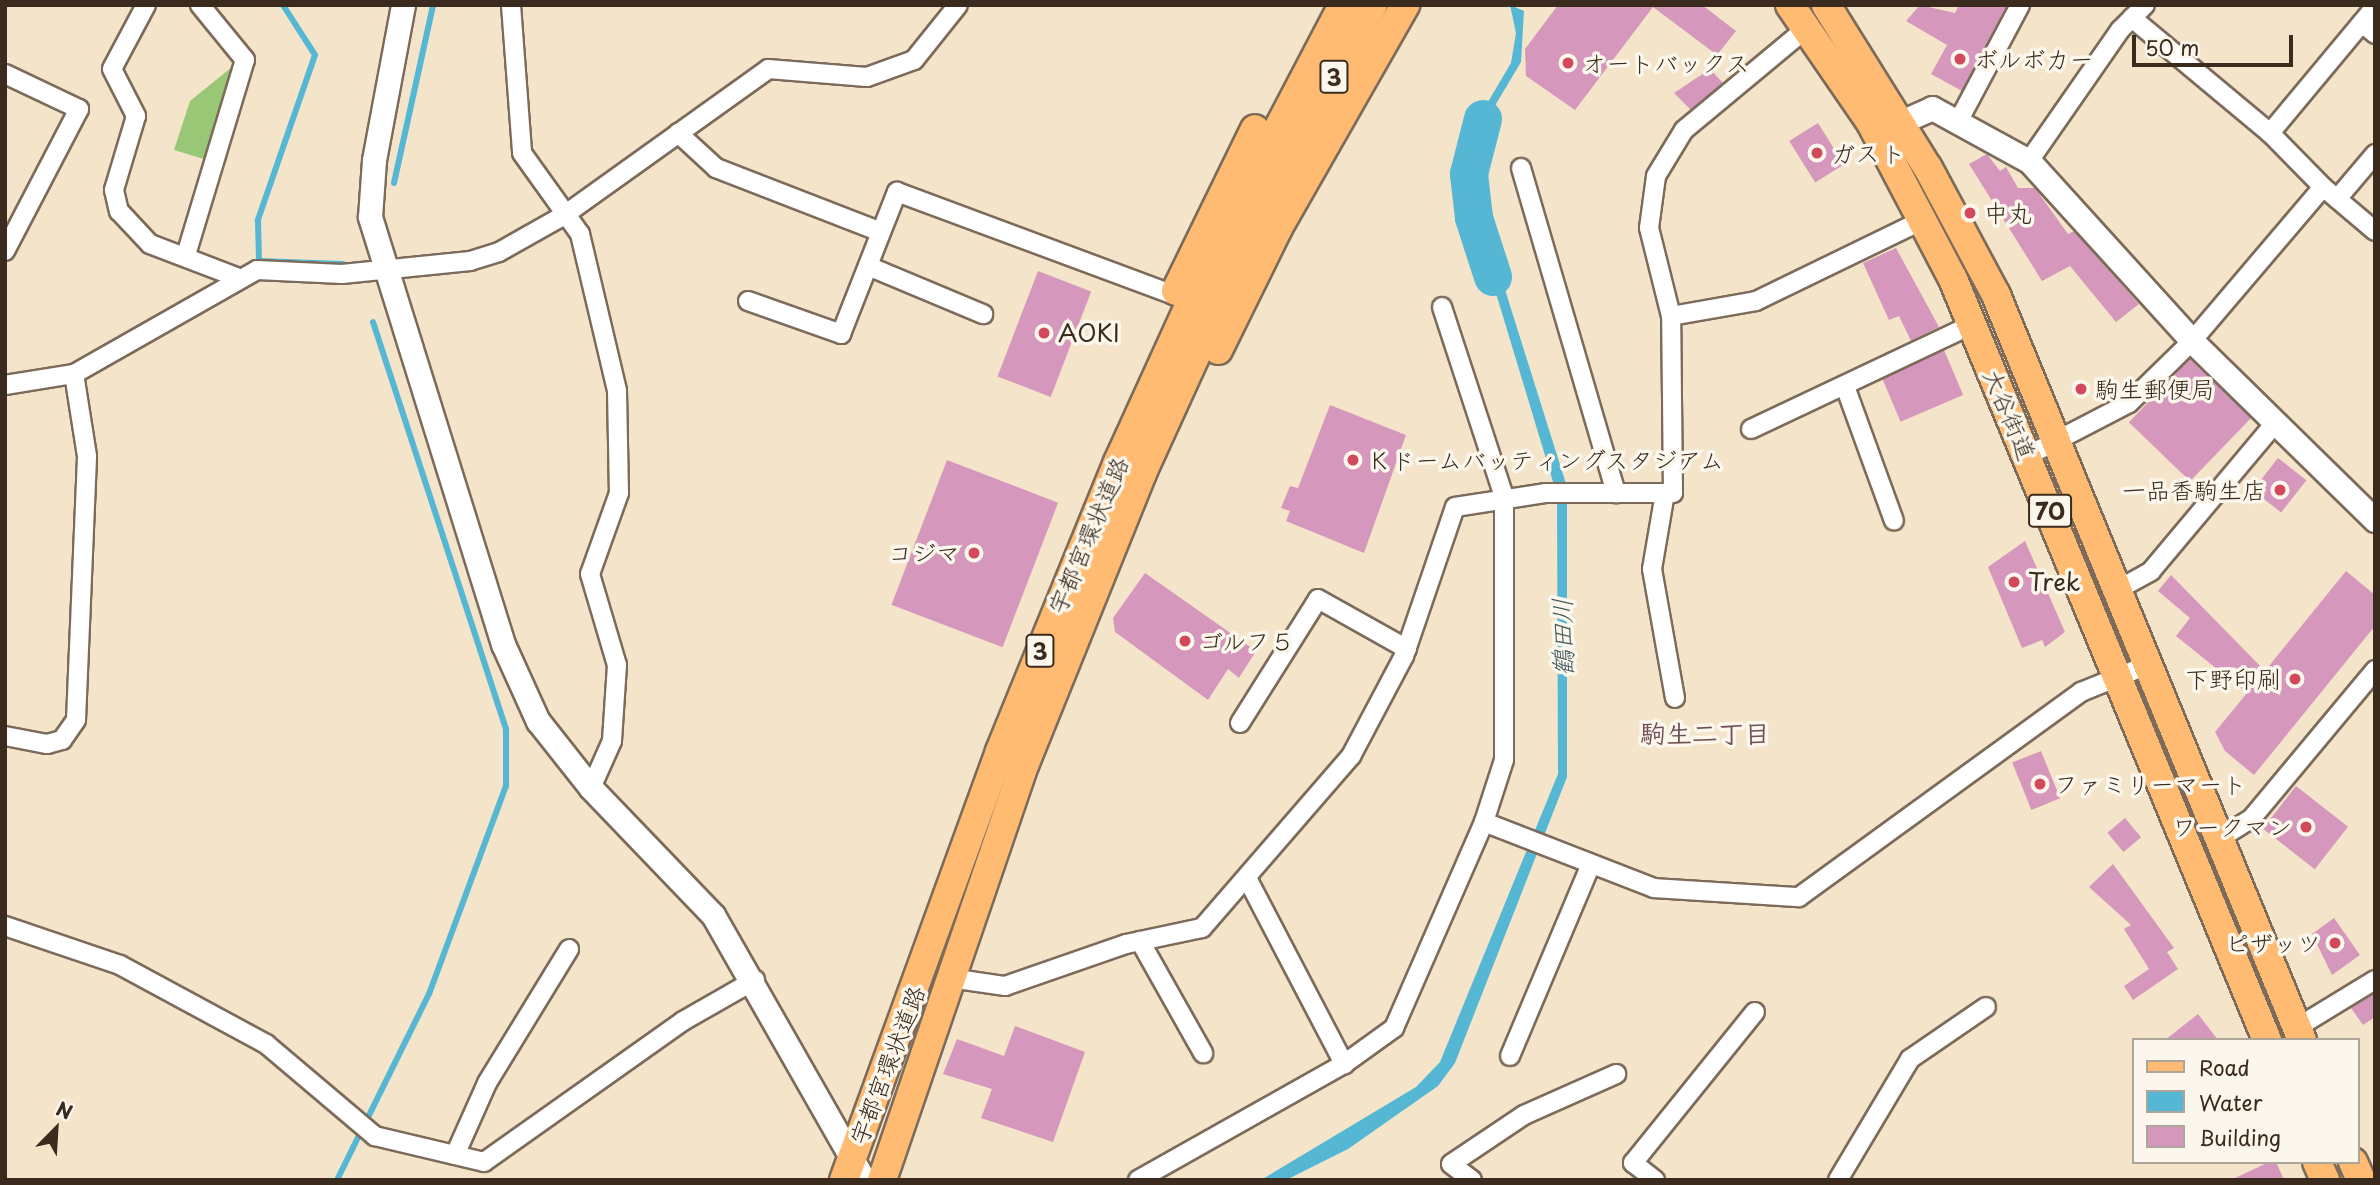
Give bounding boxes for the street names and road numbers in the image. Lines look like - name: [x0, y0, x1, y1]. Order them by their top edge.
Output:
- road number: 3: [1318, 58, 1350, 96]
- street label: 大谷街道: [1978, 364, 2042, 464]
- street label: 宇都宮環状道路: [1042, 452, 1134, 618]
- road number: 70: [2027, 491, 2073, 530]
- road number: 3: [1024, 632, 1056, 670]
- street label: 宇都宮環状道路: [843, 981, 931, 1149]

